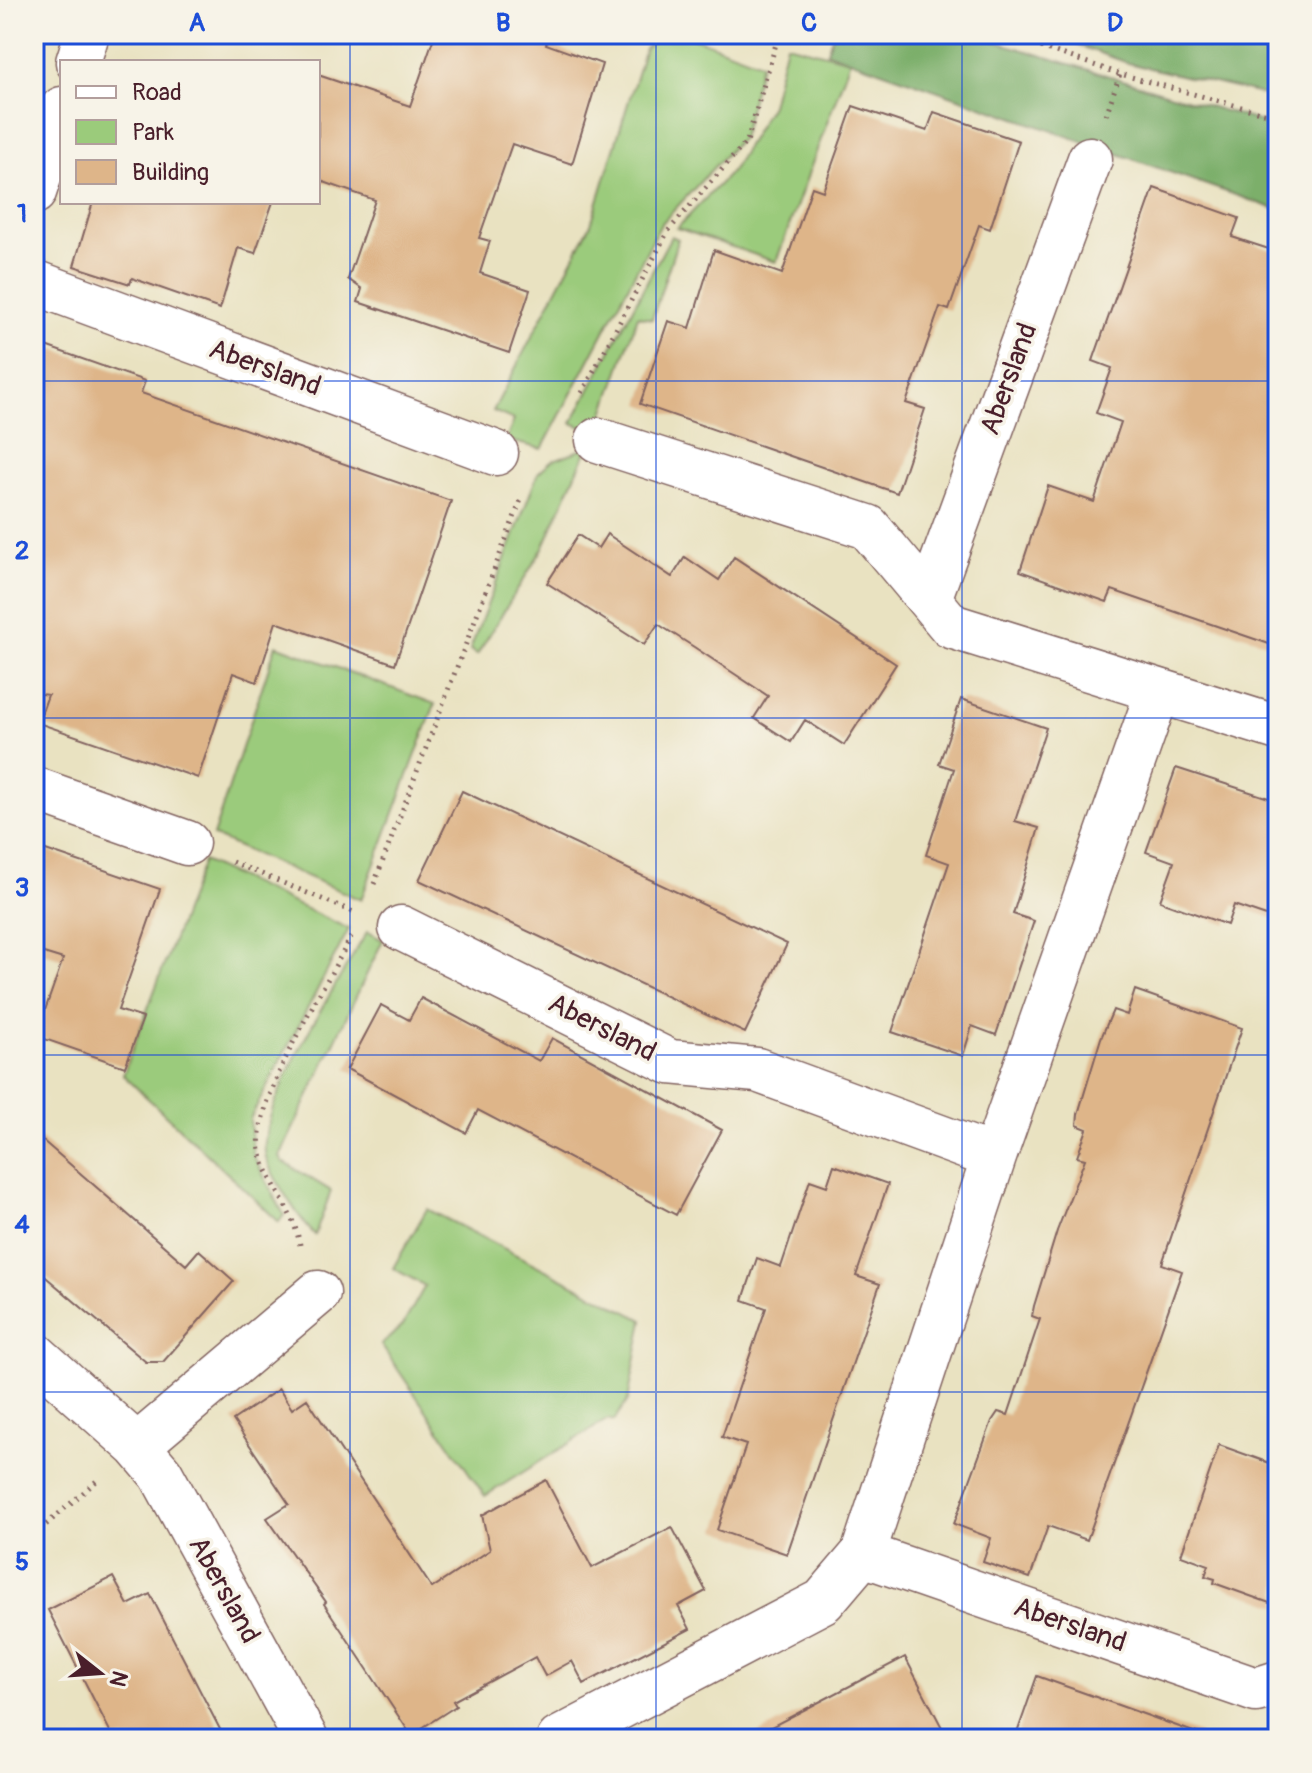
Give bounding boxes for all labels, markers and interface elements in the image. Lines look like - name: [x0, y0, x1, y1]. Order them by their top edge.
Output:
- text: A: [189, 7, 206, 39]
- text: B: [496, 7, 510, 39]
- text: C: [801, 7, 817, 39]
- text: D: [1107, 7, 1123, 39]
- legend: [60, 60, 320, 204]
- text: Road: [132, 78, 182, 107]
- text: Park: [132, 118, 174, 147]
- text: Building: [132, 158, 209, 187]
- text: 1: [17, 198, 27, 230]
- street label: Abersland: [973, 318, 1045, 440]
- street label: Abersland: [204, 332, 326, 404]
- text: 2: [15, 535, 29, 567]
- text: 3: [15, 872, 29, 904]
- street label: Abersland: [542, 986, 662, 1070]
- text: 4: [14, 1209, 30, 1241]
- street label: Abersland: [180, 1531, 268, 1649]
- text: 5: [15, 1546, 29, 1578]
- street label: Abersland: [1009, 1589, 1131, 1661]
- north arrow: [60, 1633, 140, 1713]
- text: N: [103, 1667, 134, 1690]

